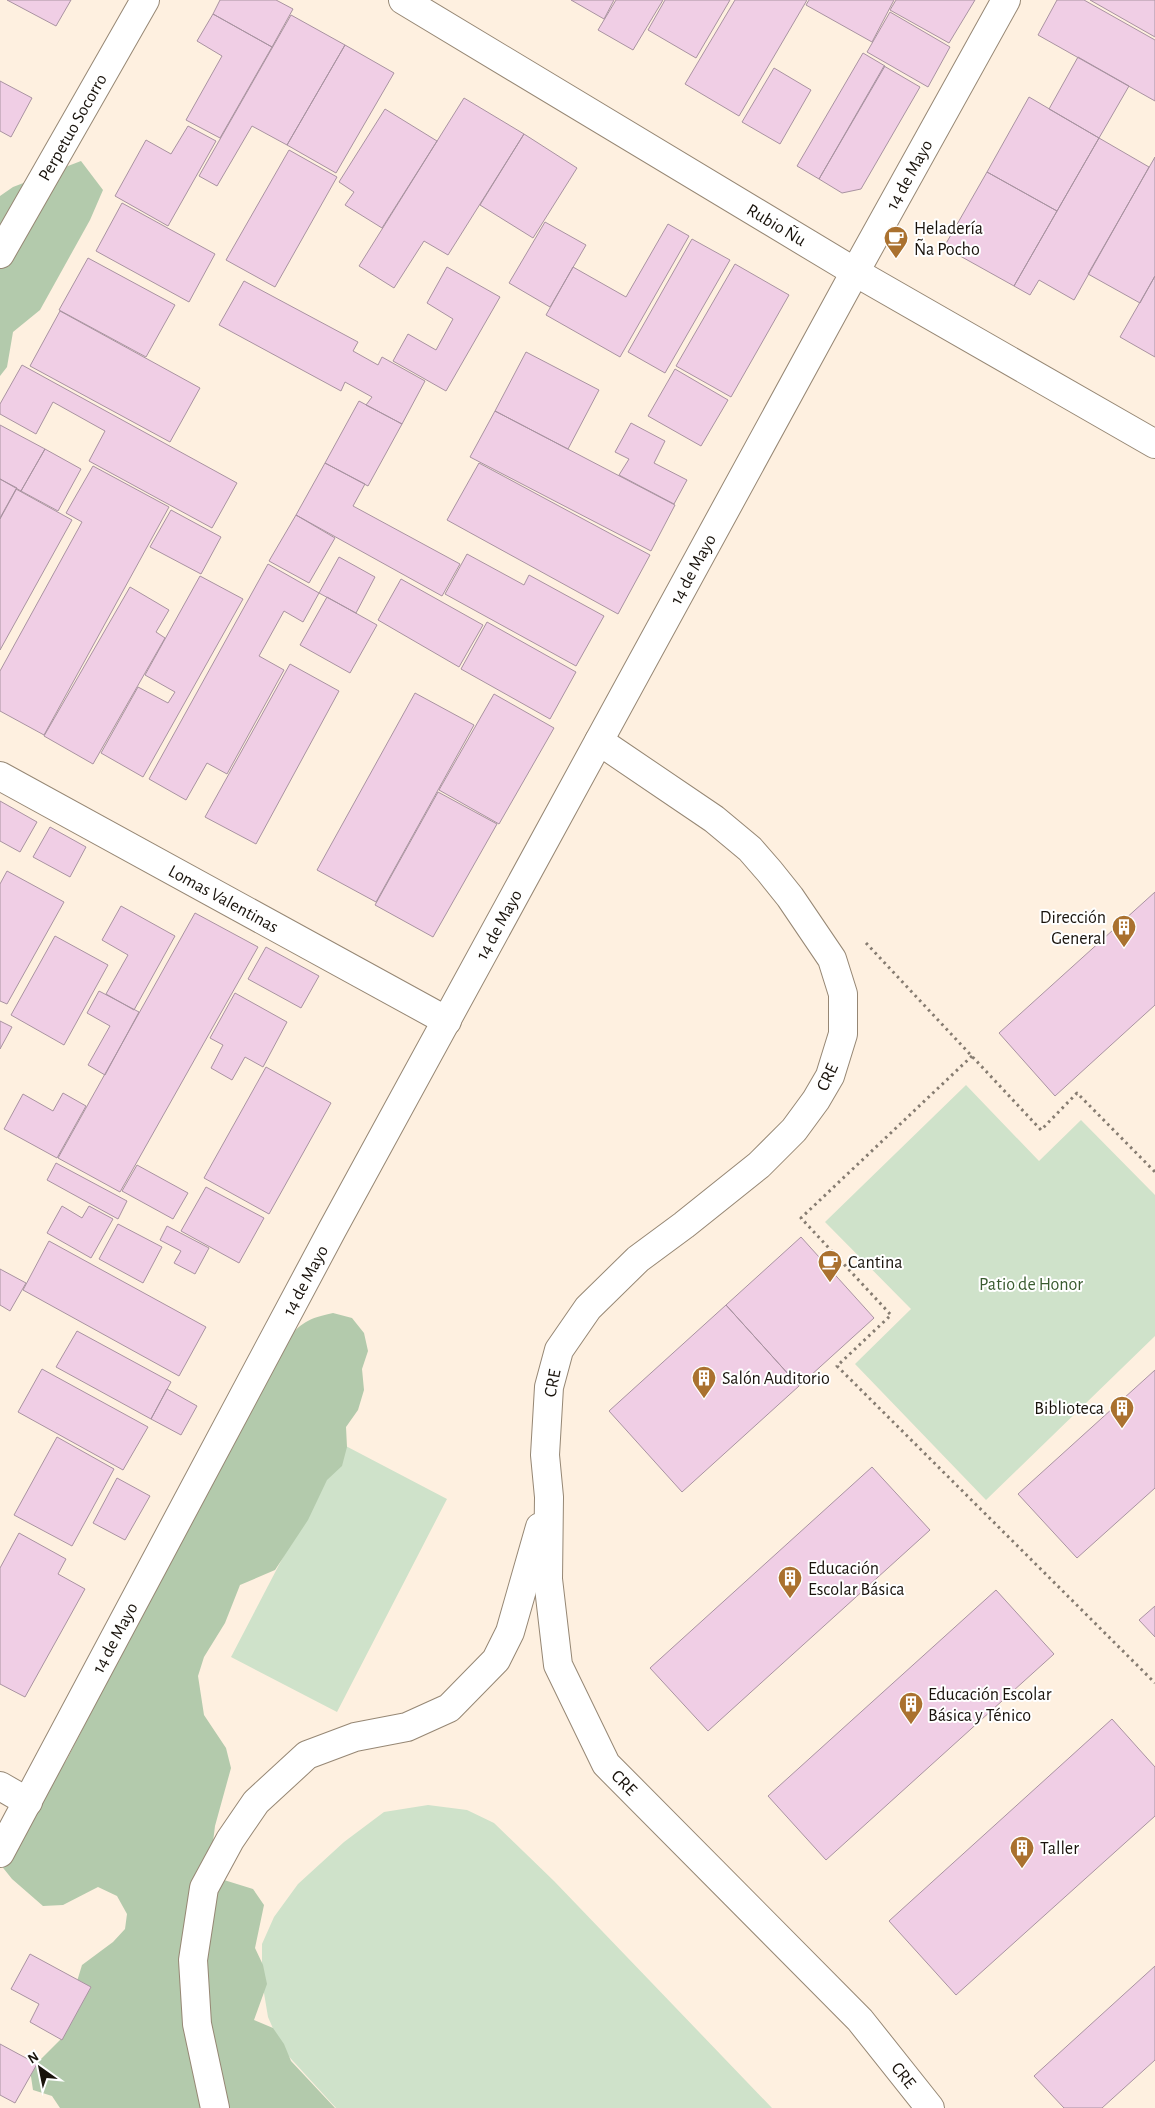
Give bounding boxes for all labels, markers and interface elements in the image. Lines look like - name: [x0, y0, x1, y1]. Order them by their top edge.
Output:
- street label: Perpetuo Socorro: [36, 71, 111, 184]
- street label: 14 de Mayo: [884, 137, 937, 213]
- street label: Rubio Ñu: [743, 201, 809, 250]
- place label: Heladería Ña Pocho: [914, 220, 983, 259]
- cafe icon: Heladería Ña Pocho: [883, 225, 909, 259]
- street label: 14 de Mayo: [667, 531, 720, 608]
- street label: Lomas Valentinas: [165, 862, 281, 937]
- street label: 14 de Mayo: [473, 887, 526, 963]
- place label: Dirección General: [1040, 909, 1106, 948]
- building icon: Dirección General: [1111, 914, 1137, 948]
- street label: CRE: [814, 1061, 842, 1094]
- street label: 14 de Mayo: [280, 1242, 332, 1319]
- cafe icon: Cantina: [817, 1249, 843, 1283]
- place label: Cantina: [848, 1254, 903, 1272]
- park label: Patio de Honor: [979, 1276, 1083, 1294]
- building icon: Salón Auditorio: [691, 1365, 717, 1399]
- street label: CRE: [541, 1367, 565, 1399]
- place label: Salón Auditorio: [722, 1370, 830, 1388]
- building icon: Biblioteca: [1109, 1395, 1135, 1429]
- place label: Biblioteca: [1034, 1400, 1104, 1418]
- place label: Educación Escolar Básica: [808, 1560, 905, 1599]
- building icon: Educación Escolar Básica: [777, 1565, 803, 1599]
- street label: 14 de Mayo: [90, 1600, 142, 1676]
- place label: Educación Escolar Básica y Ténico: [928, 1686, 1052, 1725]
- building icon: Educación Escolar Básica y Ténico: [898, 1691, 924, 1725]
- street label: CRE: [607, 1767, 640, 1800]
- building icon: Taller: [1009, 1835, 1035, 1869]
- place label: Taller: [1040, 1840, 1079, 1858]
- north arrow: [15, 2043, 65, 2093]
- text: N: [26, 2049, 41, 2066]
- street label: CRE: [887, 2059, 919, 2093]

